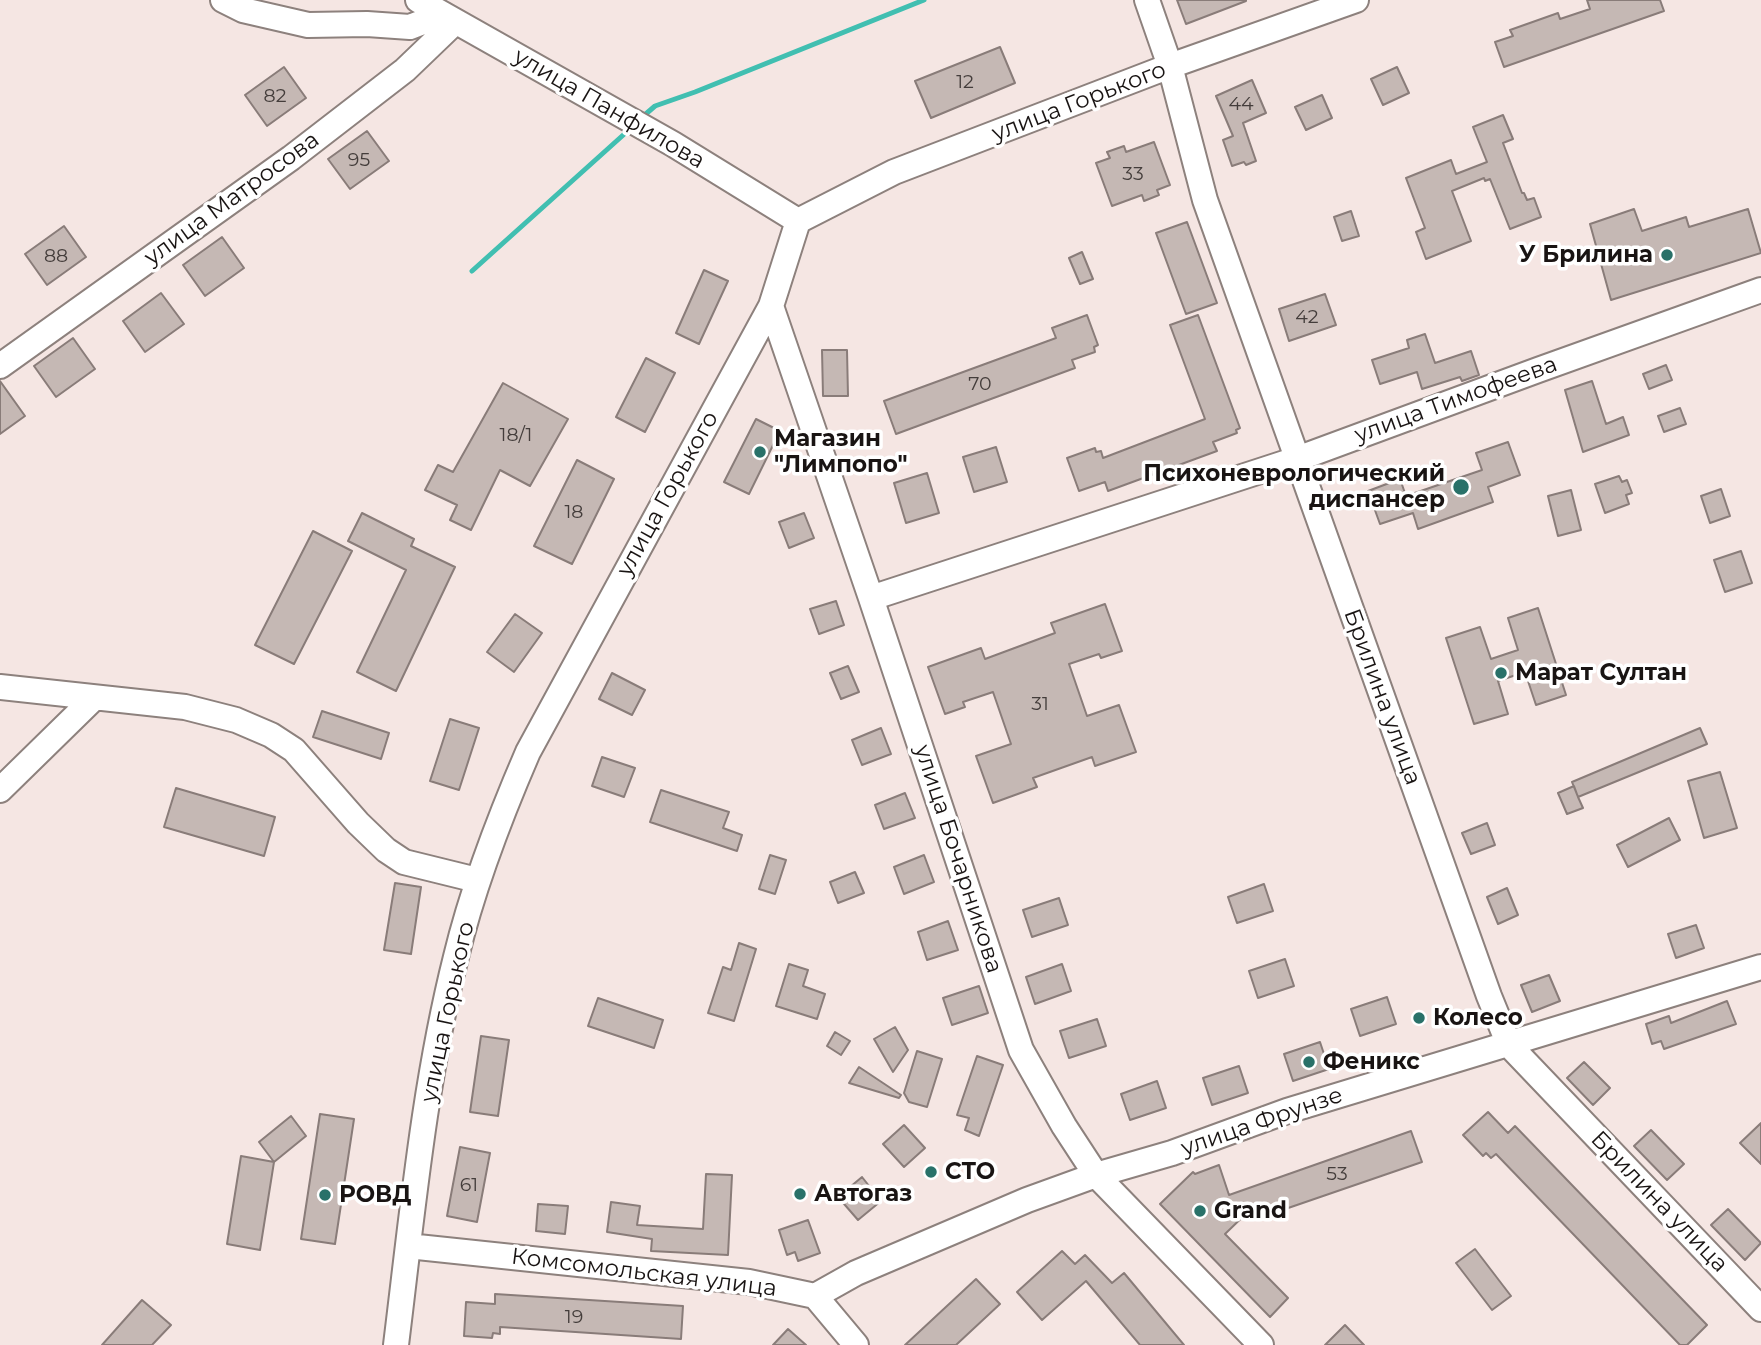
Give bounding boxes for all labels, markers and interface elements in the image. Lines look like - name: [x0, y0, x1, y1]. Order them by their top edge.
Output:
- street label: улица Панфилова: [508, 43, 710, 175]
- street label: улица Горького: [988, 56, 1170, 148]
- house number: 12: [956, 71, 974, 93]
- house number: 82: [264, 85, 286, 107]
- house number: 44: [1228, 93, 1254, 115]
- street label: улица Матросова: [139, 126, 325, 272]
- house number: 95: [348, 149, 370, 171]
- house number: 33: [1122, 163, 1144, 185]
- place label: У Брилина: [1519, 241, 1653, 269]
- house number: 88: [44, 245, 68, 267]
- marker: У Брилина: [1659, 247, 1675, 263]
- house number: 42: [1295, 306, 1319, 328]
- street label: улица Тимофеева: [1351, 351, 1561, 449]
- house number: 70: [968, 373, 992, 395]
- street label: улица Горького: [611, 407, 725, 581]
- house number: 18/1: [500, 424, 532, 446]
- place label: Магазин "Лимпопо": [774, 425, 908, 479]
- marker: Магазин "Лимпопо": [752, 444, 768, 460]
- place label: Психоневрологический диспансер: [1143, 460, 1445, 514]
- marker: Психоневрологический диспансер: [1451, 477, 1471, 497]
- house number: 18: [565, 501, 583, 523]
- street label: Брилина улица: [1337, 605, 1427, 789]
- place label: Марат Султан: [1515, 659, 1687, 687]
- marker: Марат Султан: [1493, 665, 1509, 681]
- house number: 31: [1031, 693, 1049, 715]
- street label: улица Бочарникова: [908, 741, 1008, 977]
- street label: улица Горького: [415, 919, 481, 1105]
- place label: Колесо: [1433, 1004, 1523, 1032]
- marker: Колесо: [1411, 1010, 1427, 1026]
- place label: Феникс: [1323, 1048, 1420, 1076]
- marker: Феникс: [1301, 1054, 1317, 1070]
- street label: улица Фрунзе: [1178, 1081, 1346, 1163]
- street label: Брилина улица: [1585, 1126, 1733, 1278]
- place label: СТО: [945, 1158, 995, 1186]
- house number: 53: [1326, 1163, 1348, 1185]
- marker: СТО: [923, 1164, 939, 1180]
- house number: 61: [460, 1174, 478, 1196]
- place label: Автогаз: [814, 1180, 912, 1208]
- place label: РОВД: [339, 1181, 411, 1209]
- marker: Автогаз: [792, 1186, 808, 1202]
- marker: РОВД: [317, 1187, 333, 1203]
- place label: Grand: [1214, 1197, 1287, 1225]
- marker: Grand: [1192, 1203, 1208, 1219]
- street label: Комсомольская улица: [510, 1243, 778, 1303]
- house number: 19: [565, 1306, 583, 1328]

